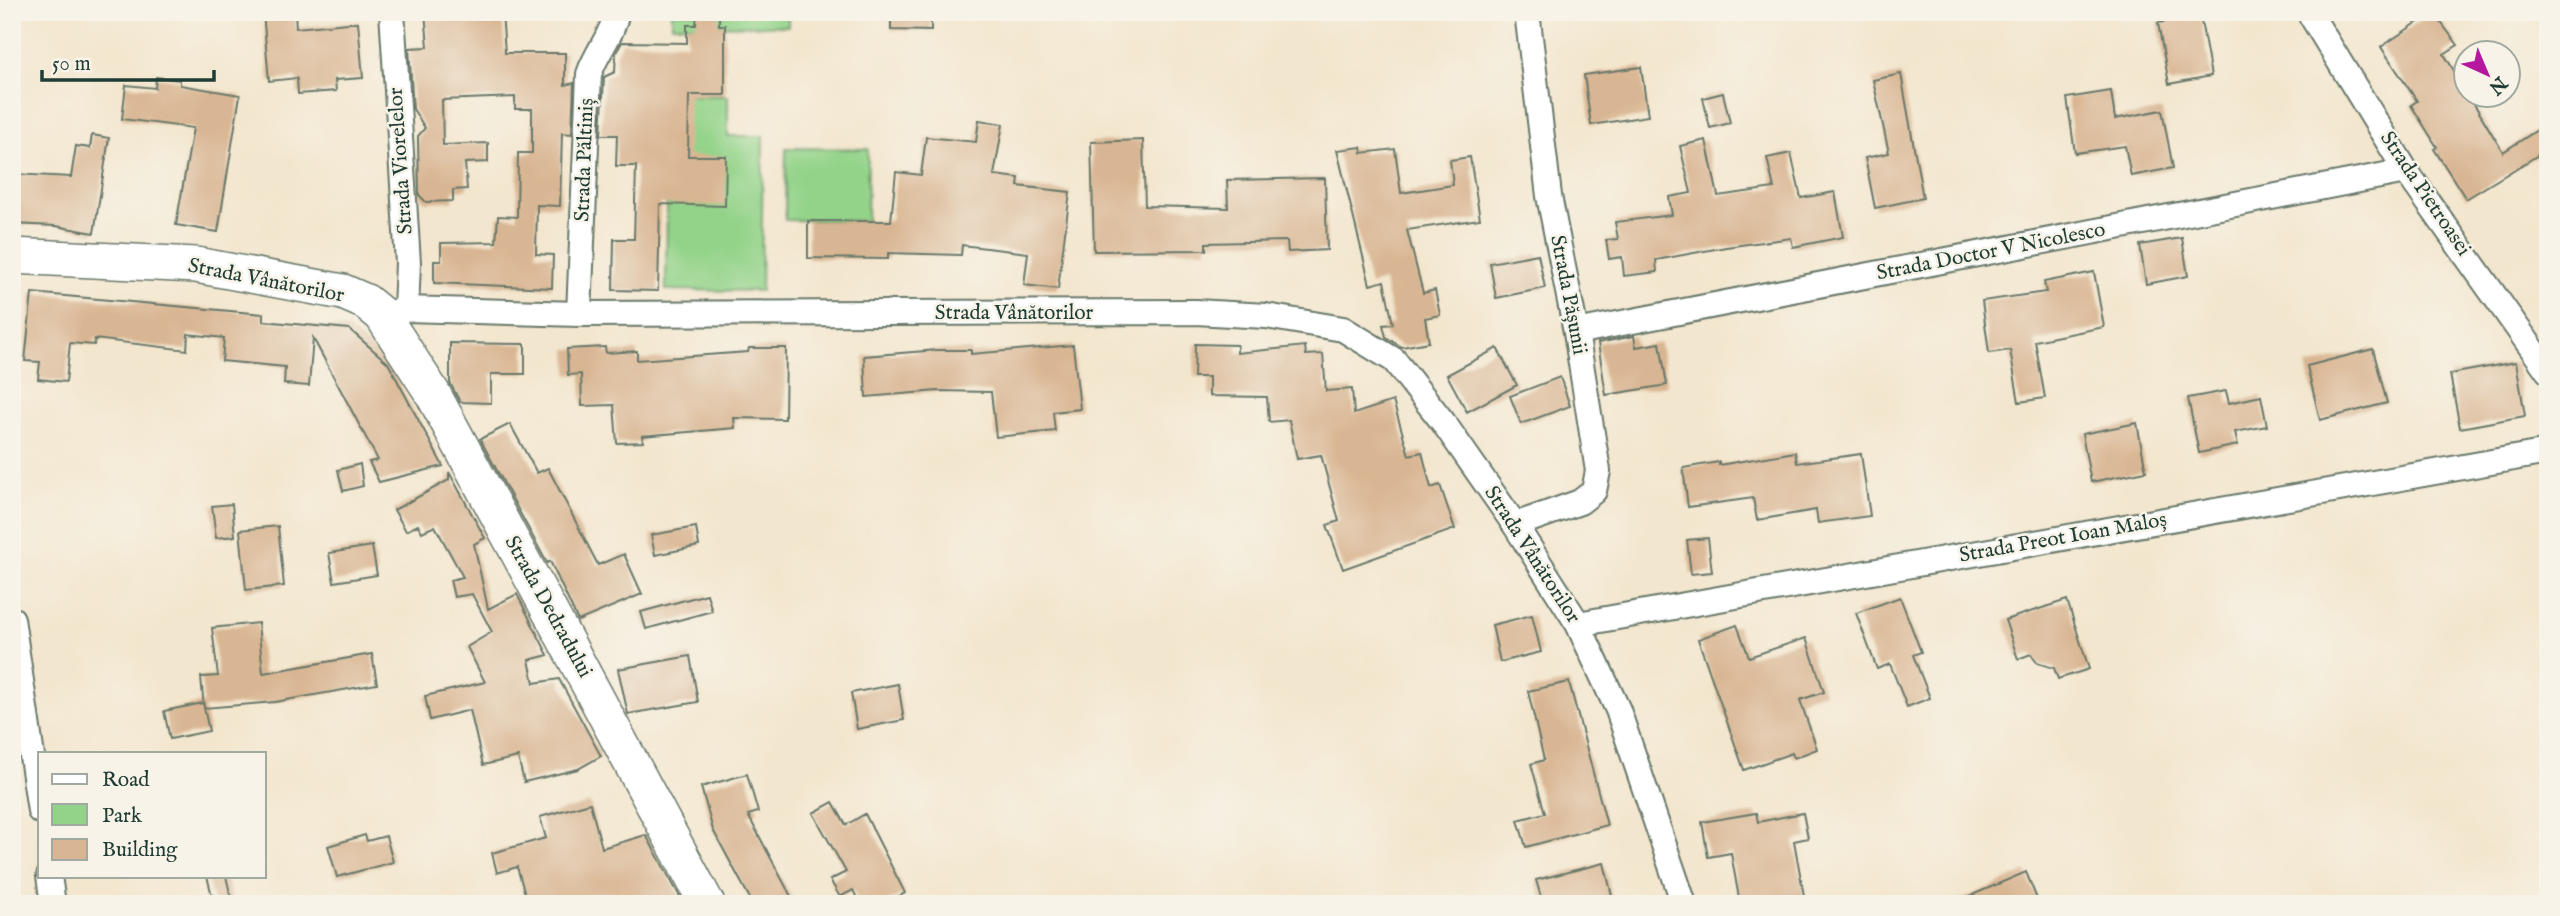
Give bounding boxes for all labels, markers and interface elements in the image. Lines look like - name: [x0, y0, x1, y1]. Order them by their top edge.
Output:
- scale bar: [42, 38, 214, 82]
- north arrow: [2452, 38, 2522, 108]
- text: 50 m: [52, 51, 91, 78]
- text: N: [2483, 70, 2512, 100]
- street label: Strada Viorelelor: [382, 86, 420, 235]
- street label: Strada Păltiniș: [569, 98, 601, 222]
- street label: Strada Pietroasei: [2373, 126, 2477, 262]
- street label: Strada Doctor V Nicolesco: [1874, 217, 2108, 287]
- street label: Strada Pășunii: [1543, 233, 1593, 357]
- street label: Strada Vânătorilor: [186, 253, 347, 309]
- street label: Strada Vânătorilor: [935, 300, 1094, 327]
- street label: Strada Vânătorilor: [1478, 481, 1587, 629]
- street label: Strada Preot Ioan Maloș: [1957, 506, 2169, 570]
- street label: Strada Dedradului: [498, 531, 598, 683]
- legend: [38, 752, 266, 878]
- text: Road: [102, 767, 150, 794]
- text: Park: [102, 803, 143, 830]
- text: Building: [102, 837, 178, 864]

